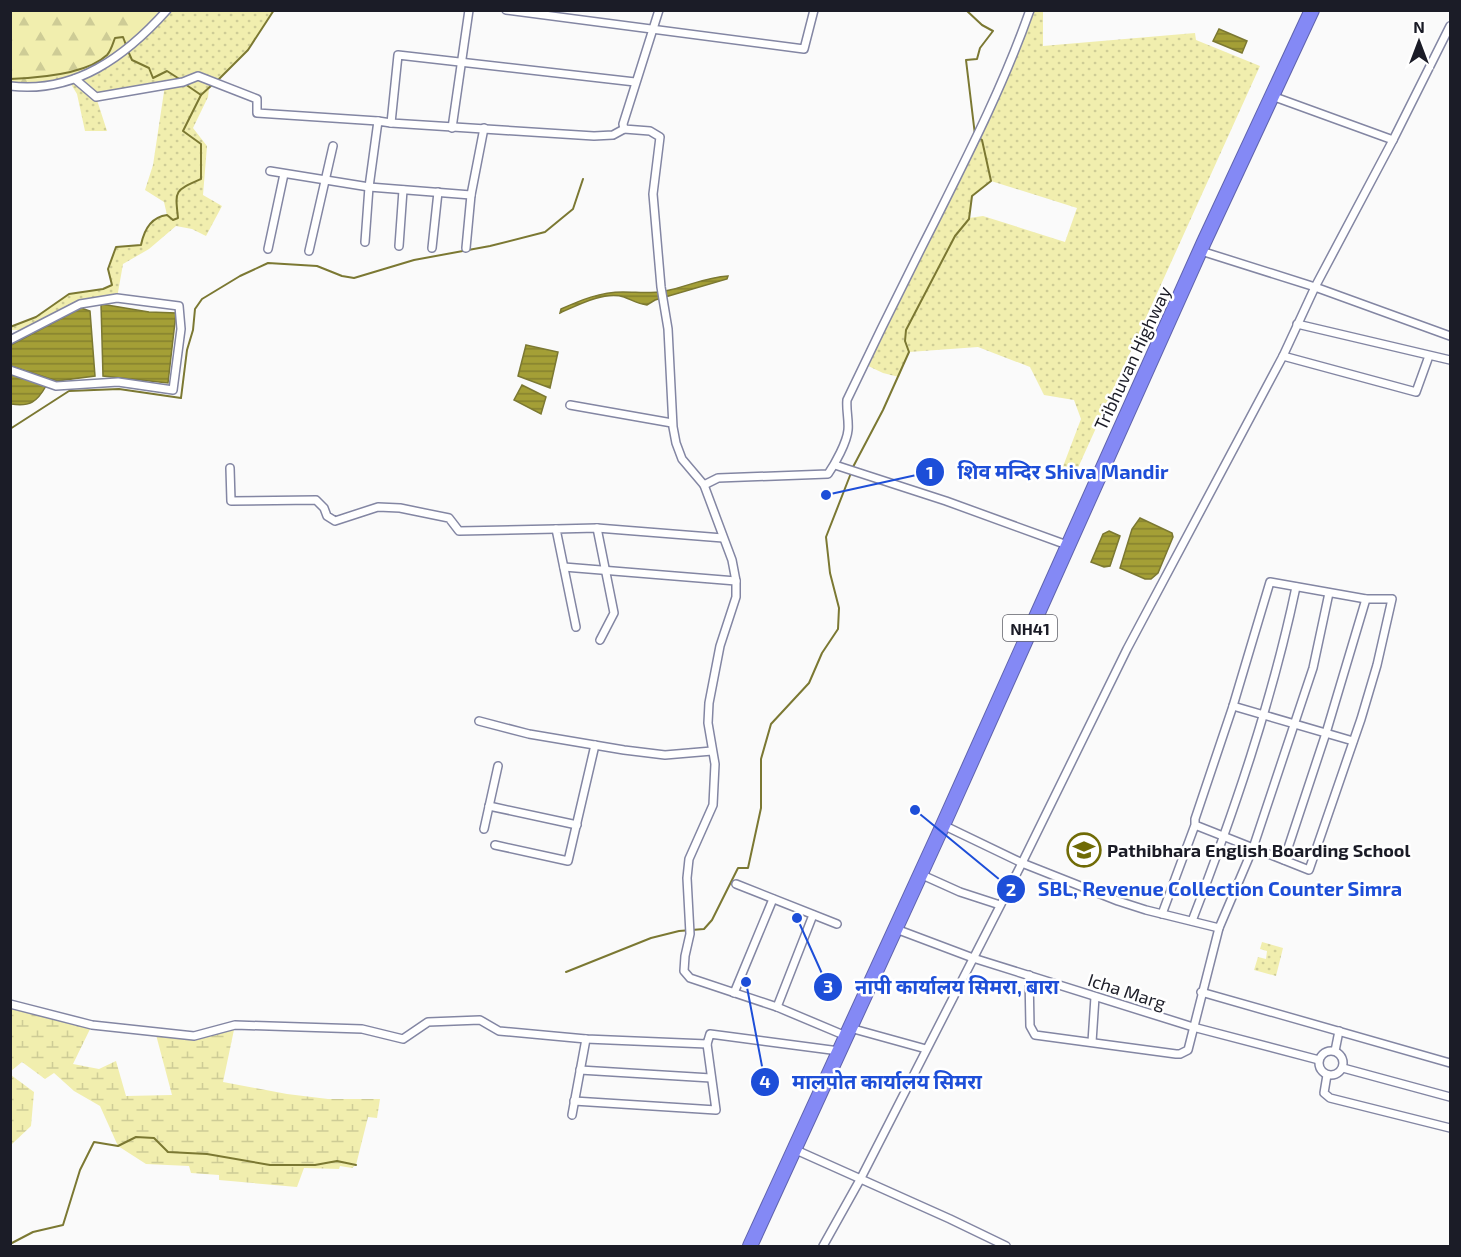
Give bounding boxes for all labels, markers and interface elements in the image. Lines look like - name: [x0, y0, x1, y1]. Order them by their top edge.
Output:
- north arrow: [1389, 12, 1449, 72]
- text: N: [1413, 17, 1425, 36]
- street label: Tribhuvan Highway: [1089, 282, 1175, 434]
- callout: शिव मन्दिर Shiva Mandir: [915, 453, 1180, 491]
- text: शिव मन्दिर Shiva Mandir: [957, 459, 1169, 483]
- text: 1: [926, 461, 934, 483]
- road number: NH41: [1003, 615, 1057, 641]
- school or university icon: Pathibhara English Boarding School: [1066, 832, 1102, 868]
- place label: Pathibhara English Boarding School: [1107, 839, 1410, 861]
- callout: SBL, Revenue Collection Counter Simra: [996, 870, 1415, 908]
- text: SBL, Revenue Collection Counter Simra: [1038, 876, 1402, 900]
- text: 2: [1006, 878, 1016, 900]
- callout: नापी कार्यालय सिमरा, बारा: [813, 968, 1071, 1006]
- street label: Icha Marg: [1085, 968, 1169, 1014]
- text: नापी कार्यालय सिमरा, बारा: [855, 974, 1060, 998]
- text: 3: [823, 975, 833, 997]
- callout: मालपोत कार्यालय सिमरा: [750, 1063, 994, 1101]
- text: मालपोत कार्यालय सिमरा: [792, 1069, 983, 1093]
- text: 4: [759, 1070, 771, 1092]

